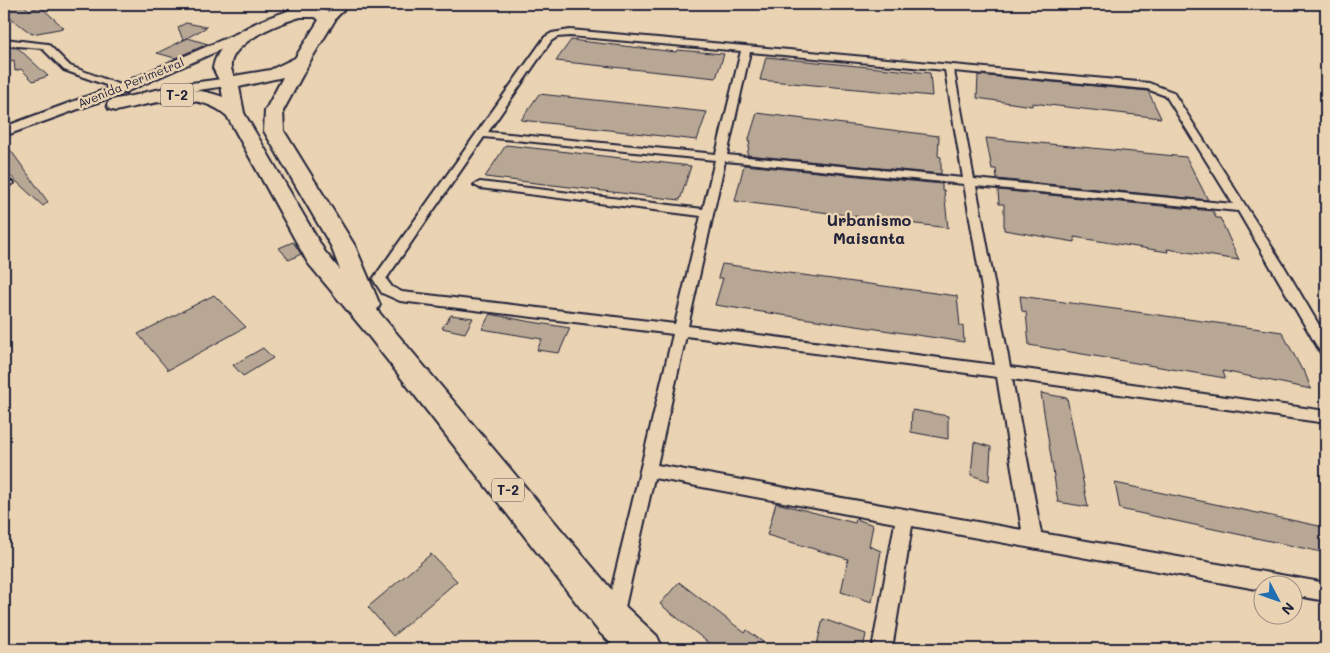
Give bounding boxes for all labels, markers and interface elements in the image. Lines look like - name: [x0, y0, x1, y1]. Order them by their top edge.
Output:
- street label: Avenida Perimetral: [75, 53, 186, 111]
- road number: T-2: [161, 84, 193, 106]
- district label: Urbanismo Maisanta: [827, 209, 912, 248]
- road number: T-2: [492, 478, 524, 502]
- north arrow: [1252, 576, 1302, 626]
- text: N: [1278, 599, 1299, 619]

